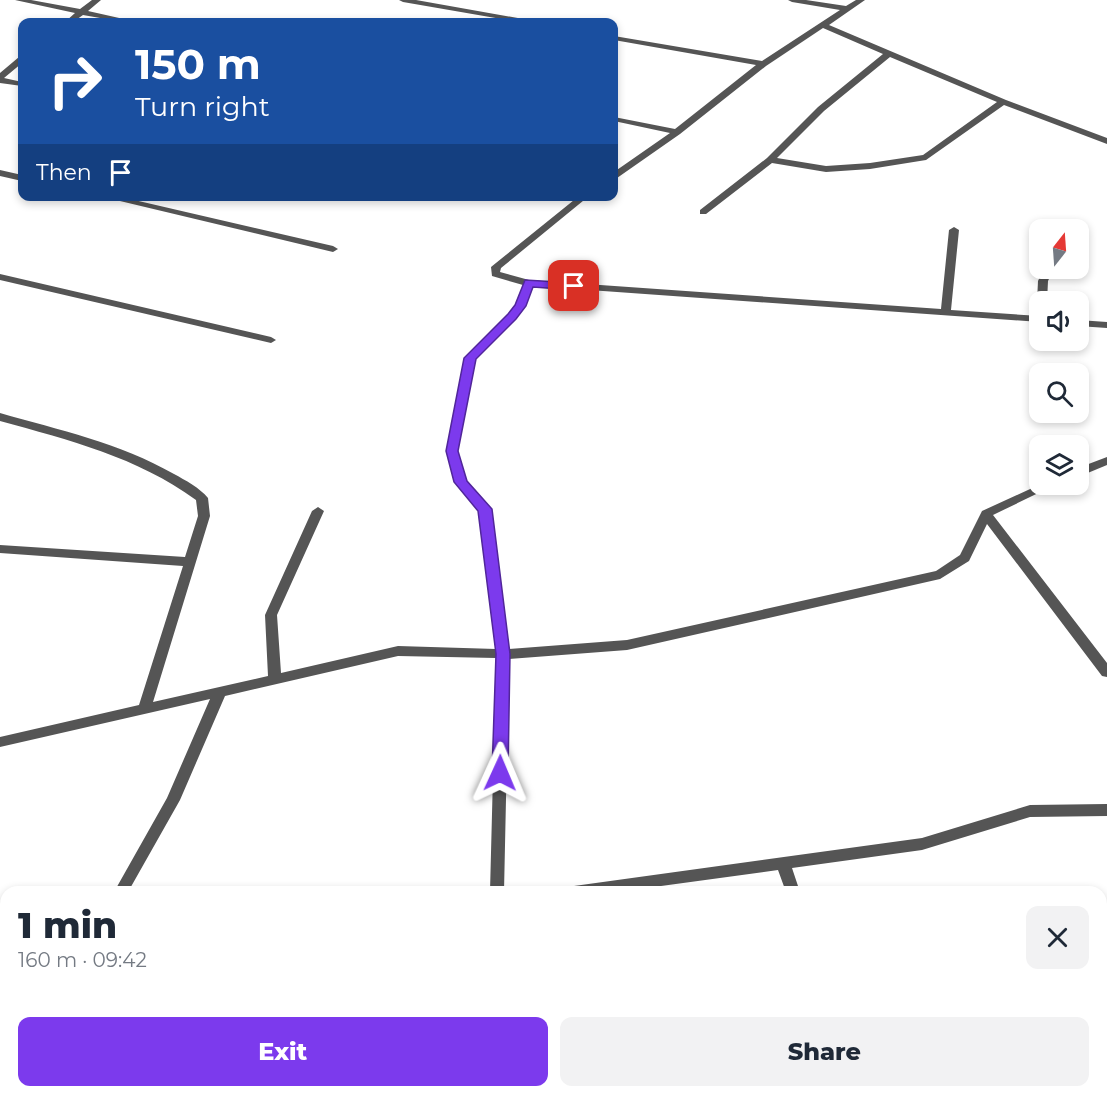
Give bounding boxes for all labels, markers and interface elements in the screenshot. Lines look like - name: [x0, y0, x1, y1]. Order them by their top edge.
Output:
- text: 150 m: [135, 38, 261, 90]
- icon: right: [36, 42, 114, 120]
- text: Turn right: [135, 90, 270, 123]
- icon: arrive: [104, 156, 137, 189]
- text: Then: [36, 159, 92, 186]
- north arrow: [1029, 219, 1089, 279]
- map controls: [1029, 219, 1089, 495]
- pin: [548, 260, 599, 311]
- icon: arrive: [557, 269, 590, 302]
- button: sound: [1029, 291, 1089, 351]
- button: search: [1029, 363, 1089, 423]
- button: layers: [1029, 435, 1089, 495]
- position arrow: [468, 741, 532, 805]
- text: 1 min: [18, 903, 117, 947]
- button: close: [1026, 906, 1089, 969]
- text: 160 m · 09:42: [18, 948, 147, 972]
- button: Exit: [18, 1017, 548, 1086]
- button: Share: [560, 1017, 1089, 1086]

